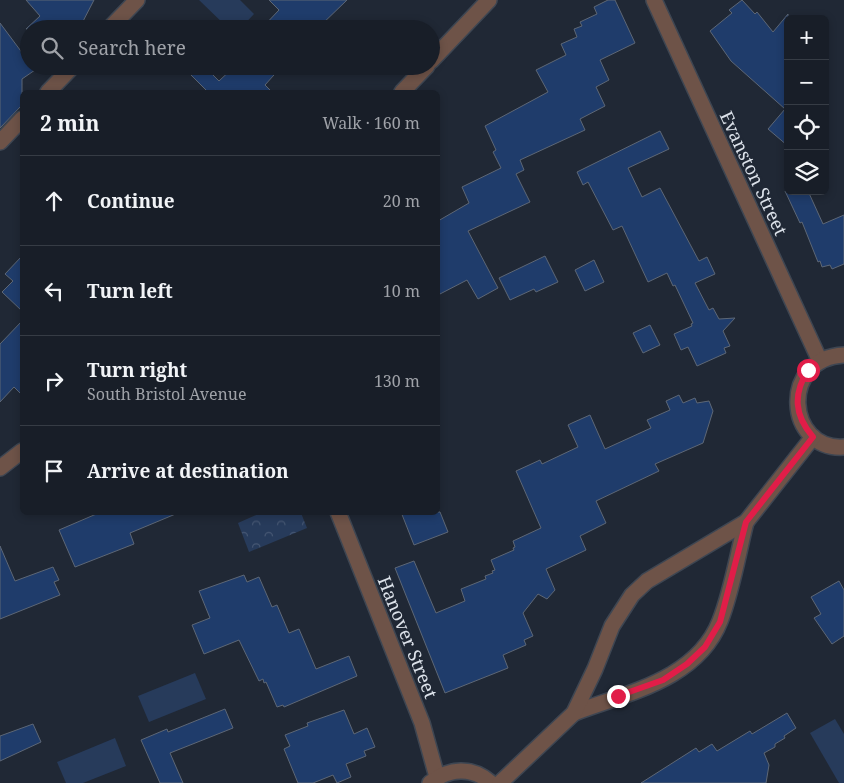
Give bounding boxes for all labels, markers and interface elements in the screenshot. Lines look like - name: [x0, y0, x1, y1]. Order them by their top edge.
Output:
- map controls: [784, 15, 829, 195]
- button: +: [784, 15, 829, 60]
- search box: [20, 20, 440, 75]
- icon: search: [38, 34, 66, 62]
- text: Search here: [78, 35, 186, 61]
- button: −: [784, 60, 829, 105]
- button: locate: [784, 105, 829, 150]
- street label: Evanston Street: [715, 107, 793, 239]
- text: 2 min: [40, 109, 99, 137]
- text: Walk · 160 m: [323, 112, 420, 134]
- button: layers: [784, 150, 829, 195]
- icon: ahead: [40, 187, 68, 215]
- text: Continue: [87, 188, 175, 214]
- text: 20 m: [383, 190, 420, 212]
- icon: left: [40, 277, 68, 305]
- text: Turn left: [87, 278, 173, 304]
- text: 10 m: [383, 280, 420, 302]
- text: Turn right: [87, 357, 187, 383]
- route start: [797, 359, 820, 382]
- icon: right: [40, 367, 68, 395]
- text: 130 m: [374, 370, 420, 392]
- text: South Bristol Avenue: [87, 383, 247, 405]
- icon: arrive: [40, 457, 68, 485]
- text: Arrive at destination: [87, 458, 289, 484]
- street label: Hanover Street: [373, 572, 443, 702]
- route end: [607, 685, 630, 708]

